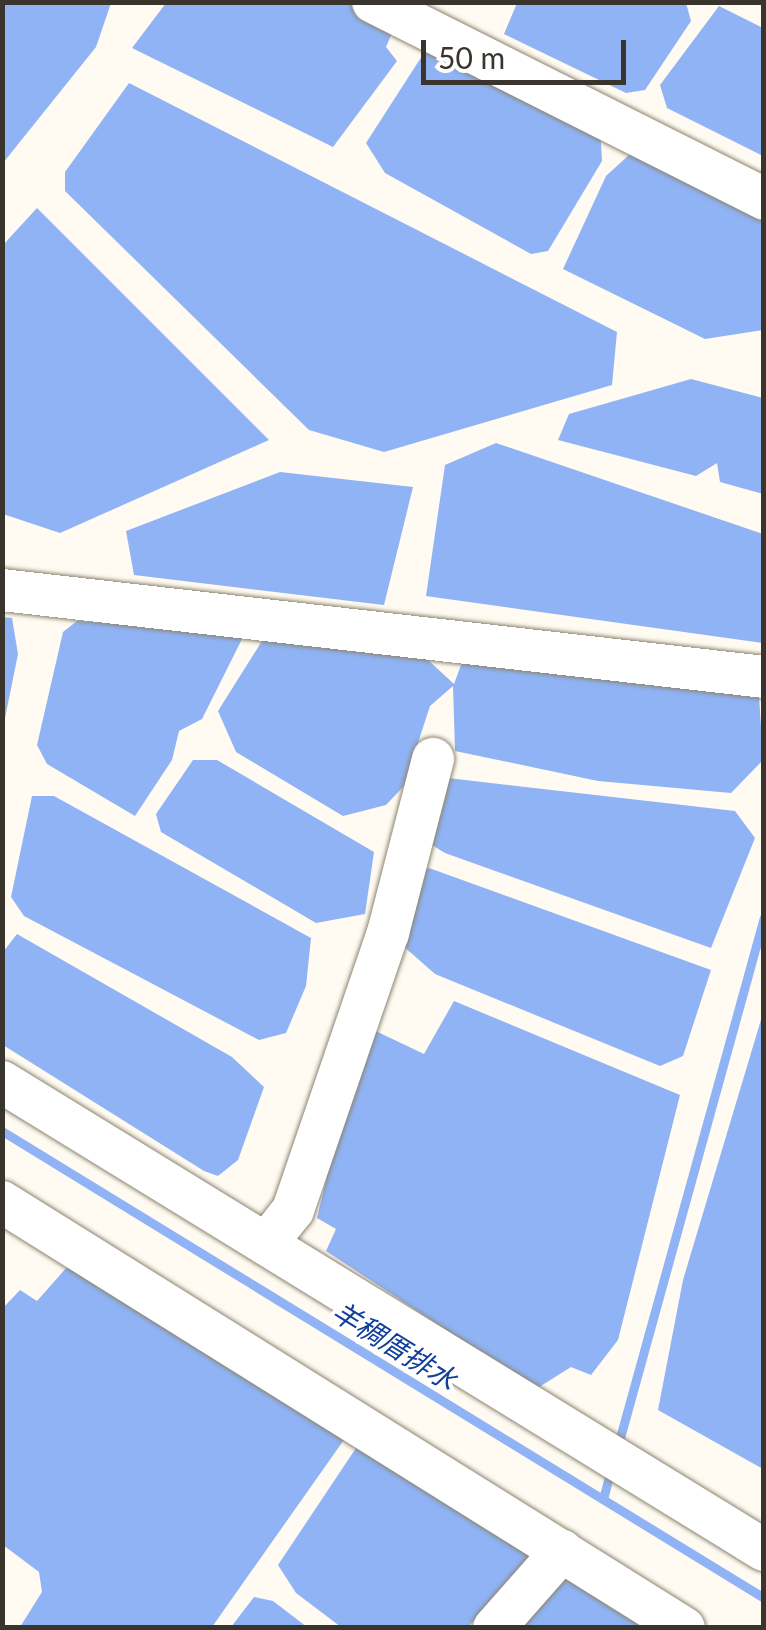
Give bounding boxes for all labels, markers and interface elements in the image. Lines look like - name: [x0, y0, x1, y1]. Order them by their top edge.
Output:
- scale bar: [426, 20, 631, 82]
- text: 50 m: [438, 39, 505, 75]
- water label: 羊稠厝排水: [327, 1294, 463, 1396]

